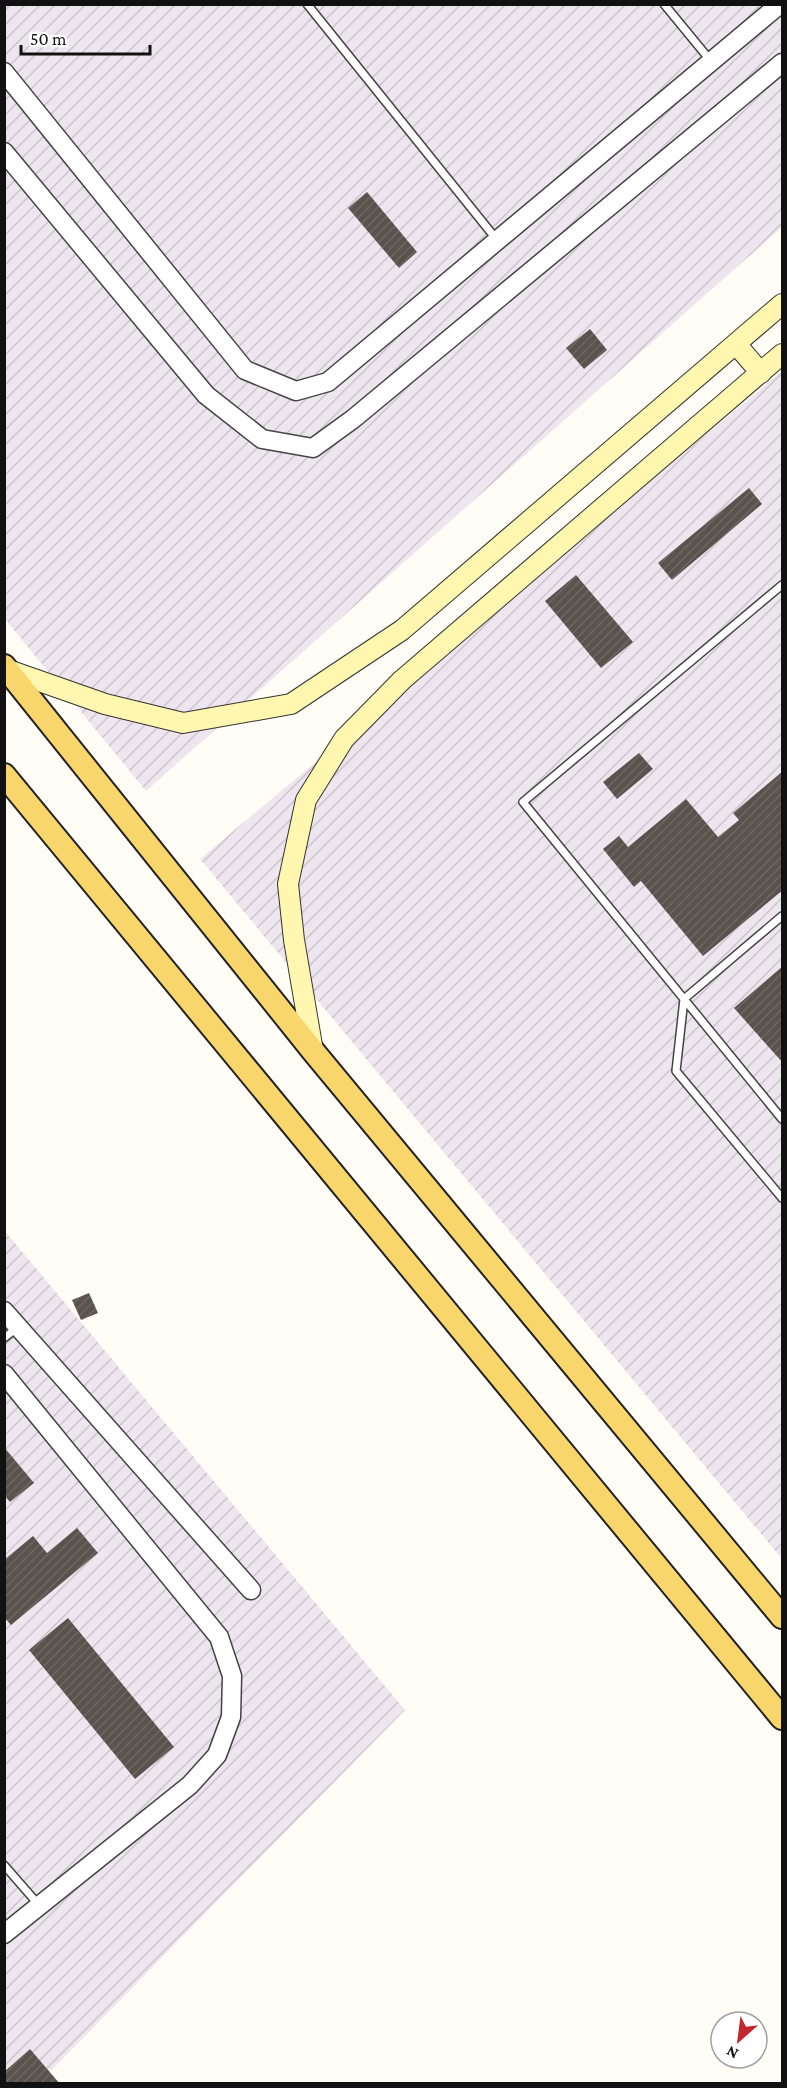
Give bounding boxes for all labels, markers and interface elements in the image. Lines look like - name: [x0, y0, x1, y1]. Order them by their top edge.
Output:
- scale bar: [21, 18, 150, 56]
- text: 50 m: [30, 29, 67, 49]
- north arrow: [709, 2010, 769, 2070]
- text: N: [723, 2043, 741, 2063]

